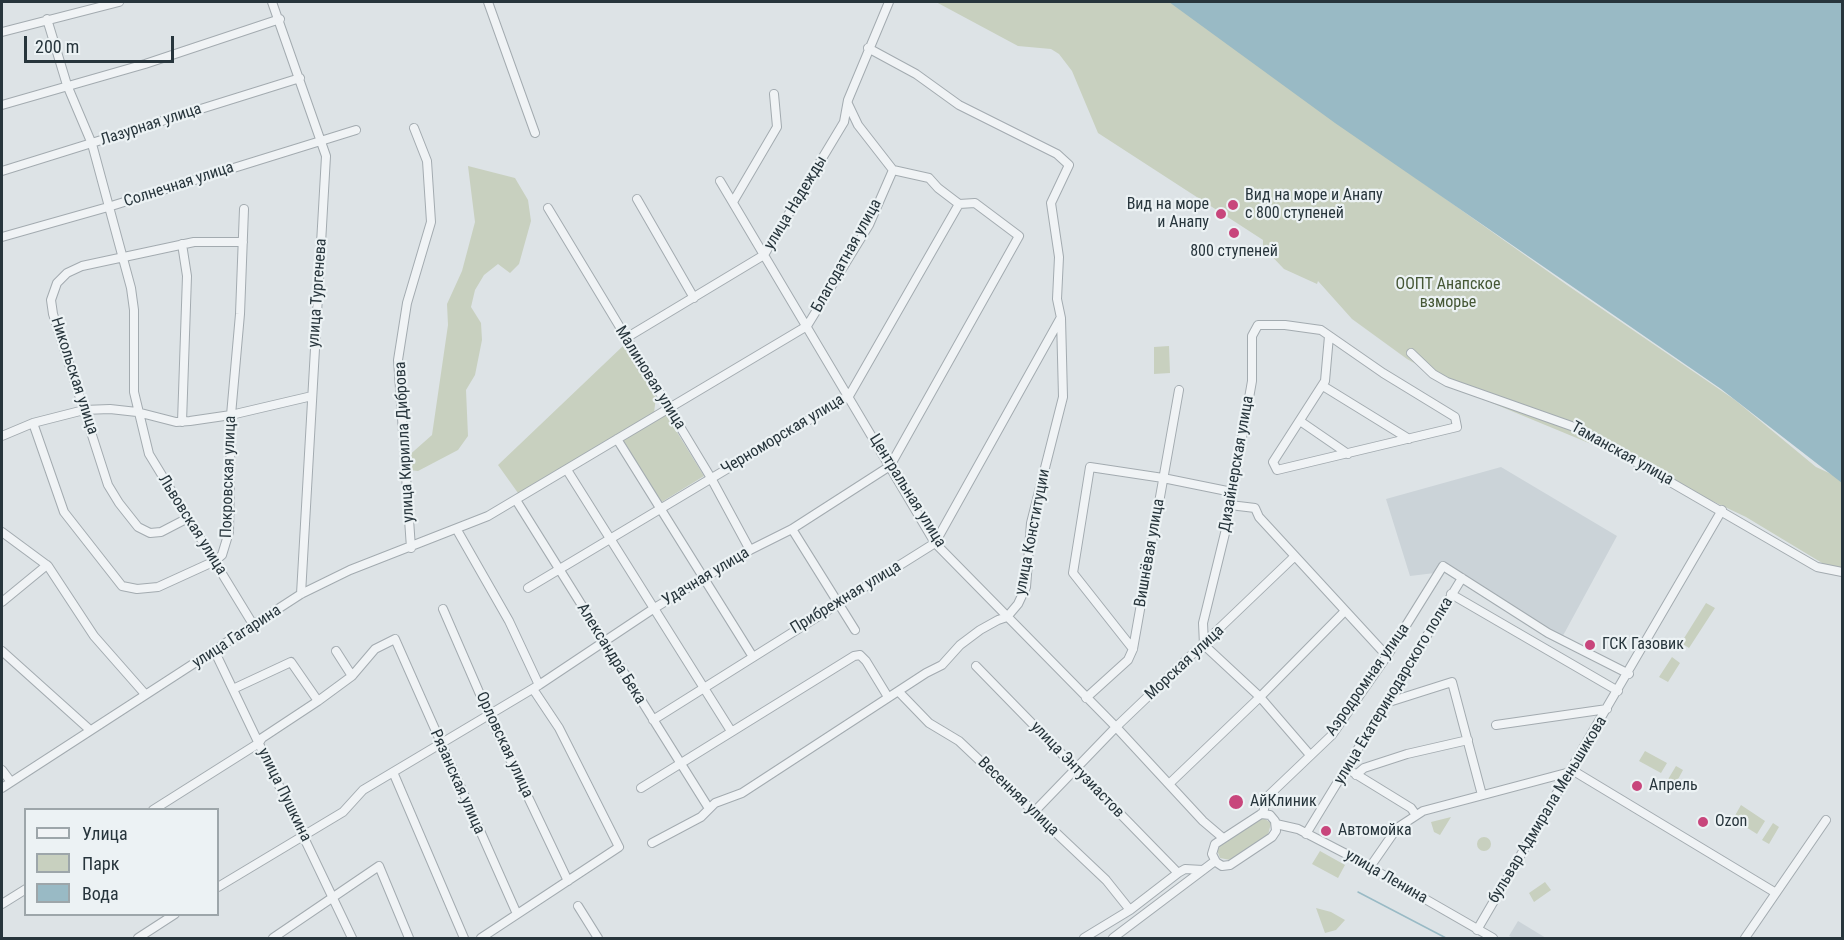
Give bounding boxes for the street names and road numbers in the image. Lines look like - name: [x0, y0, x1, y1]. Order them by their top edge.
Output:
- street label: Лазурная улица: [98, 100, 204, 150]
- street label: улица Надежды: [760, 153, 832, 253]
- street label: Солнечная улица: [122, 158, 236, 212]
- street label: Благодатная улица: [808, 196, 886, 316]
- street label: улица Тургенева: [305, 238, 331, 348]
- street label: Никольская улица: [46, 315, 102, 437]
- street label: Малиновая улица: [611, 323, 689, 433]
- street label: улица Кирилла Диброва: [391, 361, 419, 523]
- street label: Черноморская улица: [718, 391, 848, 479]
- street label: Дизайнерская улица: [1216, 394, 1258, 534]
- street label: Покровская улица: [217, 415, 241, 539]
- street label: Таманская улица: [1567, 418, 1677, 490]
- street label: Центральная улица: [864, 431, 950, 551]
- street label: улица Конституции: [1011, 467, 1055, 597]
- street label: Львовская улица: [154, 471, 230, 579]
- street label: Вишнёвая улица: [1131, 497, 1169, 609]
- street label: Удачная улица: [659, 544, 753, 610]
- street label: Прибрежная улица: [787, 557, 905, 639]
- street label: улица Екатеринодарского полка: [1330, 594, 1458, 788]
- street label: Александра Бека: [572, 600, 650, 708]
- street label: улица Гагарина: [189, 601, 285, 673]
- street label: Аэродромная улица: [1322, 620, 1414, 740]
- street label: Морская улица: [1142, 622, 1228, 704]
- street label: Орловская улица: [471, 689, 537, 801]
- street label: бульвар Адмирала Меньшикова: [1485, 713, 1611, 907]
- street label: улица Энтузиастов: [1026, 718, 1128, 822]
- street label: Рязанская улица: [425, 727, 489, 837]
- street label: улица Пушкина: [253, 745, 315, 845]
- street label: Весенняя улица: [973, 754, 1063, 840]
- street label: улица Ленина: [1341, 846, 1431, 908]

